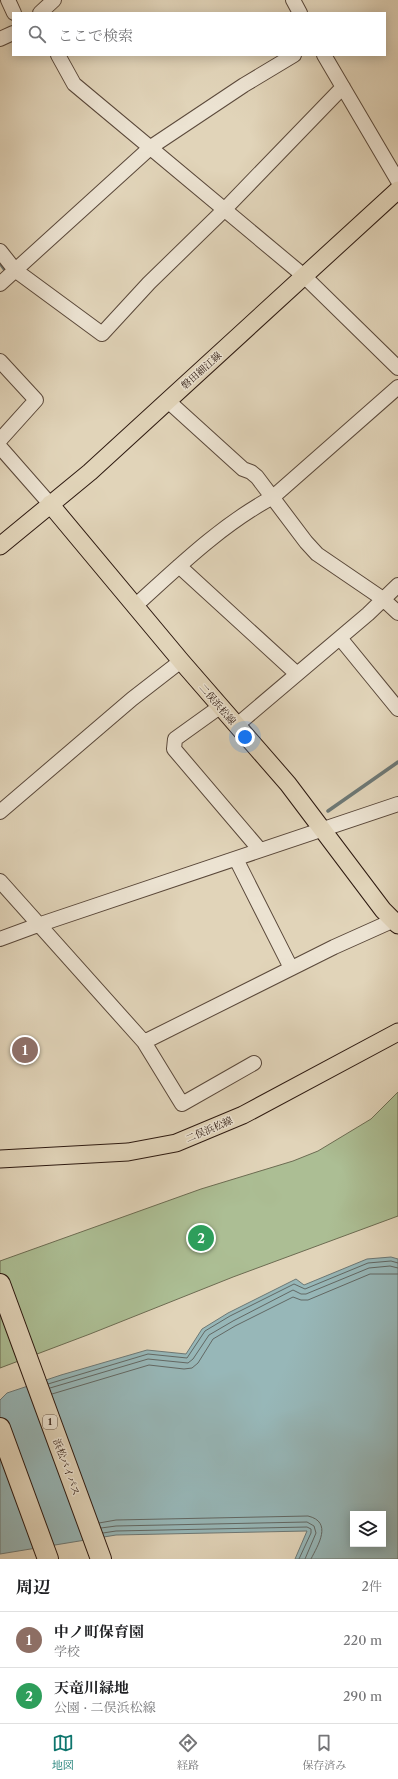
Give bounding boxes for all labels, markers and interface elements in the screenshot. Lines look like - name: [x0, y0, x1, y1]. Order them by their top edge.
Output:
- search box: [12, 12, 386, 56]
- icon: search: [26, 23, 48, 45]
- text: ここで検索: [58, 26, 133, 45]
- street label: 磐田細江線: [178, 349, 224, 392]
- street label: 二俣浜松線: [196, 681, 239, 727]
- your location: [235, 727, 255, 747]
- pin: 1: [12, 1035, 38, 1065]
- street label: 二俣浜松線: [184, 1114, 235, 1145]
- pin: 2: [188, 1223, 214, 1253]
- road number: 1: [43, 1415, 57, 1429]
- street label: 浜松バイパス: [50, 1437, 83, 1497]
- map controls: [350, 1511, 386, 1547]
- button: layers: [350, 1511, 386, 1547]
- text: 周辺: [16, 1577, 50, 1597]
- text: 2件: [362, 1578, 382, 1594]
- text: 中ノ町保育園: [54, 1622, 144, 1641]
- text: 1: [26, 1632, 32, 1648]
- text: 220 m: [343, 1632, 382, 1648]
- text: 学校: [54, 1643, 80, 1659]
- text: 天竜川緑地: [54, 1678, 129, 1697]
- text: 2: [25, 1688, 33, 1704]
- text: 290 m: [343, 1688, 382, 1704]
- text: 公園 · 二俣浜松線: [54, 1699, 156, 1715]
- tab: 地図: [52, 1732, 74, 1772]
- tab: 経路: [177, 1732, 199, 1772]
- tab: 保存済み: [302, 1732, 346, 1772]

